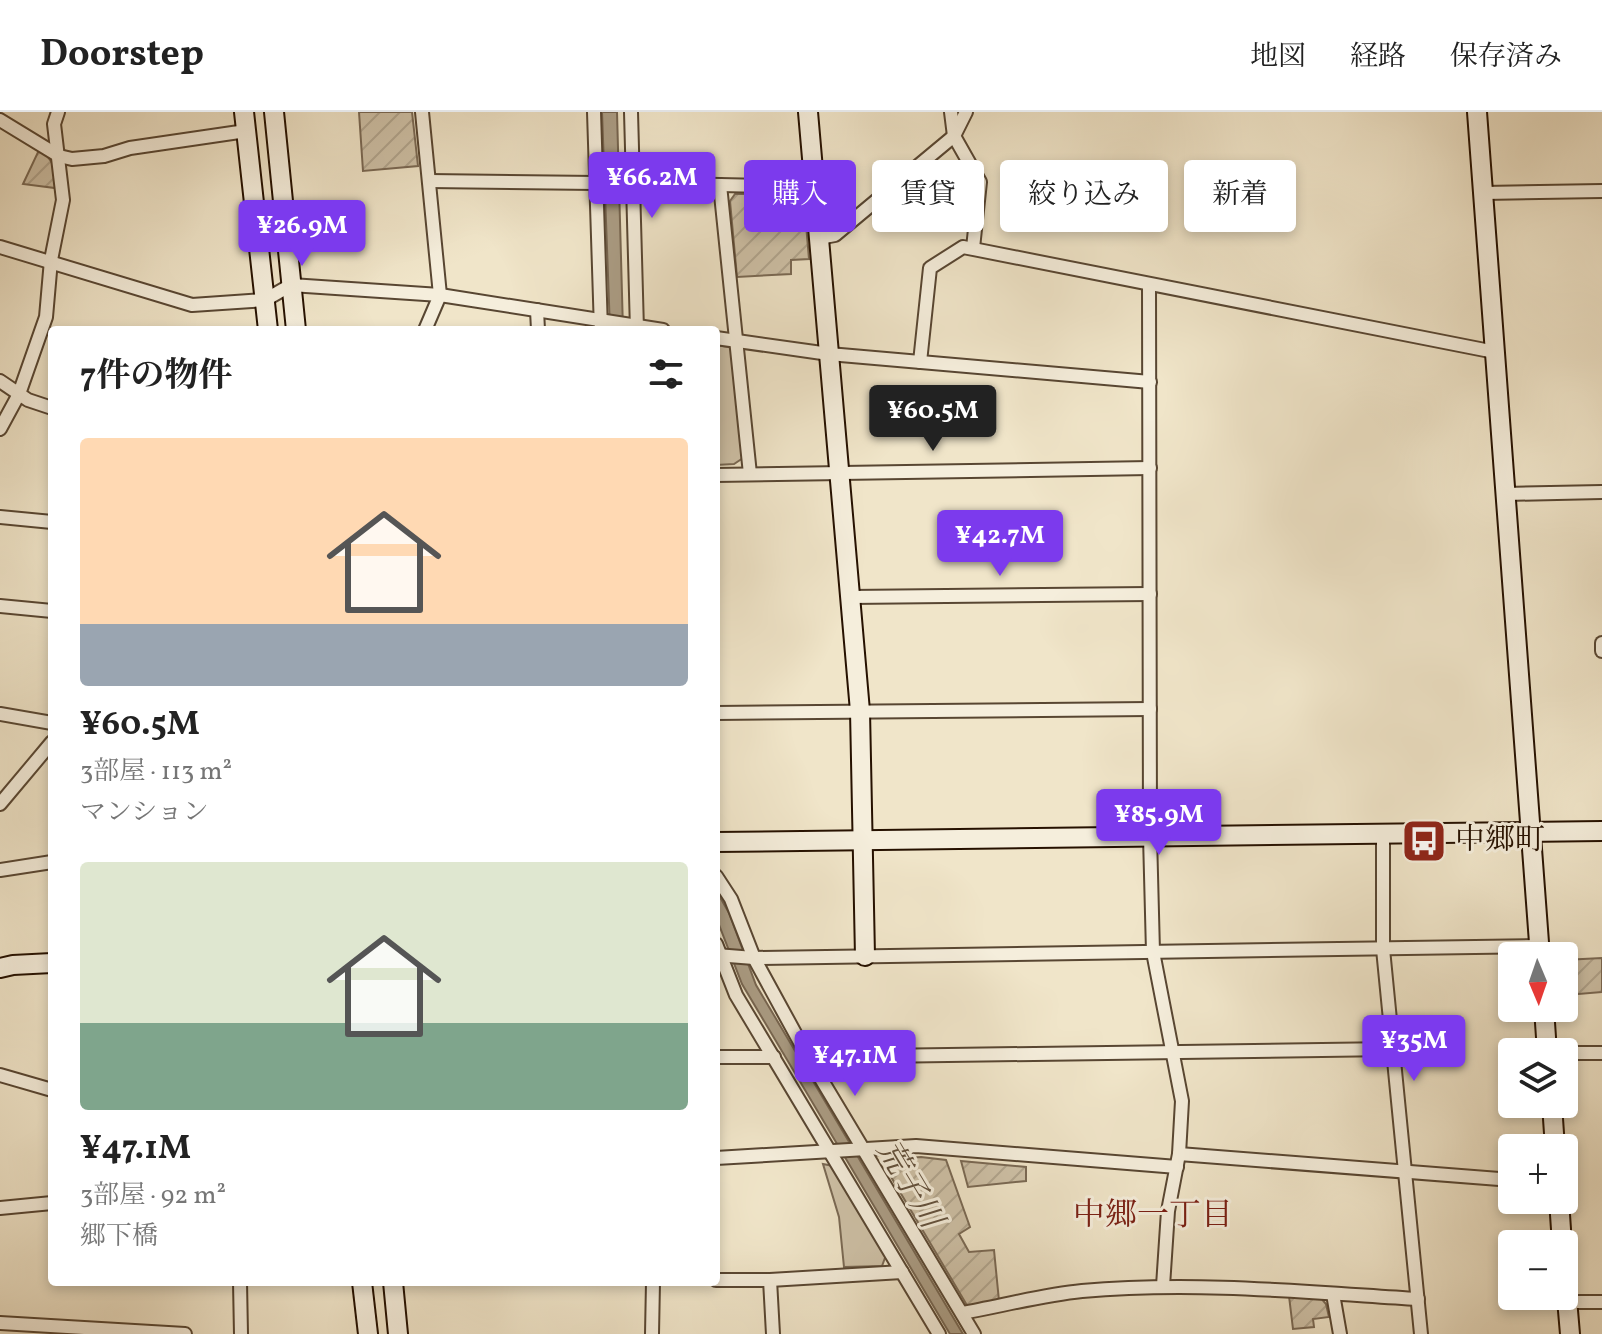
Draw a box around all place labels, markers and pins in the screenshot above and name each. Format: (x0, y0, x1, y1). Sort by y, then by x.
pin: ¥66.2M (587, 152, 717, 220)
pin: ¥26.9M (237, 200, 367, 268)
pin: ¥60.5M (868, 385, 998, 453)
pin: ¥42.7M (935, 510, 1065, 578)
pin: ¥85.9M (1094, 789, 1224, 857)
bus stop icon: 中郷町 (1400, 817, 1448, 865)
place label: 中郷町 (1455, 820, 1545, 862)
pin: ¥35M (1367, 1015, 1461, 1083)
pin: ¥47.1M (790, 1030, 920, 1098)

